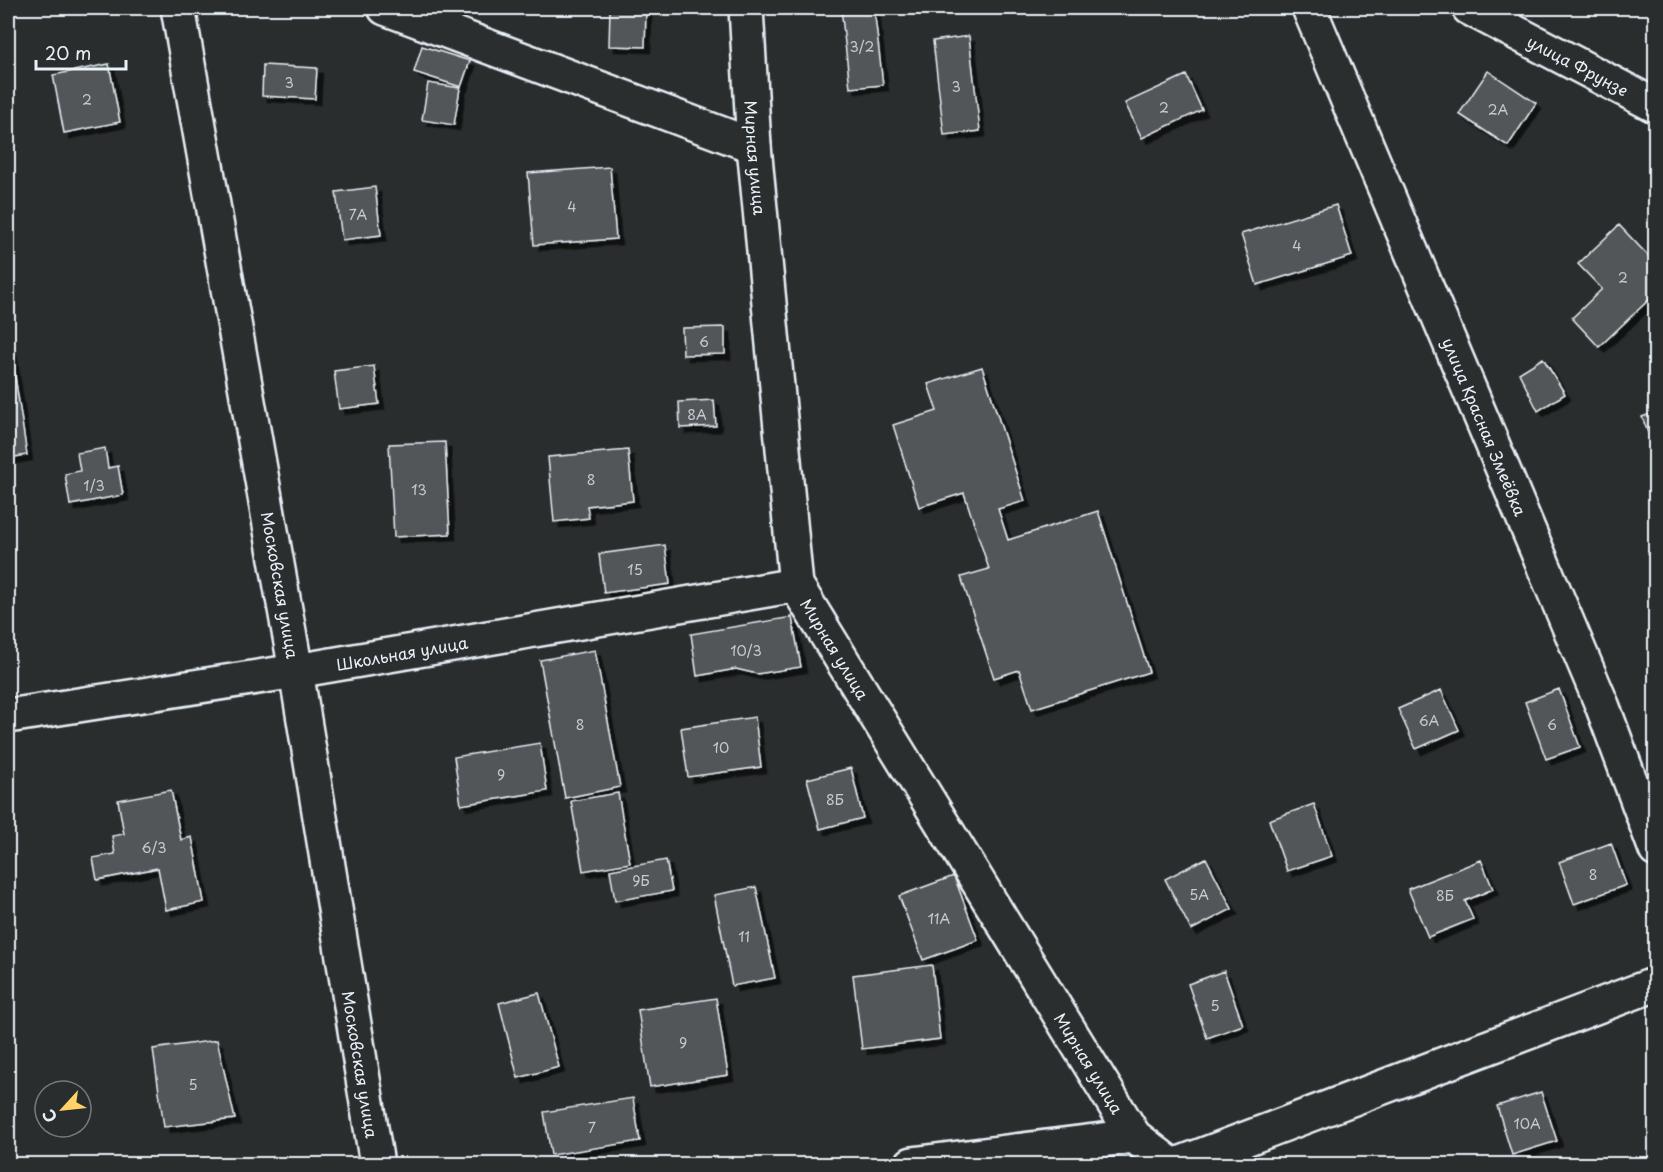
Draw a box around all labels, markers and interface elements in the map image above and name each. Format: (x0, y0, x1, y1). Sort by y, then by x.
street label: улица Фрунзе (1523, 29, 1633, 102)
scale bar (36, 33, 126, 71)
house number: 3/2 (850, 36, 874, 57)
text: 20 m (45, 39, 91, 66)
house number: 3 (284, 72, 294, 93)
house number: 3 (951, 76, 961, 97)
house number: 2 (82, 89, 92, 110)
house number: 2 (1159, 97, 1169, 118)
house number: 2А (1488, 99, 1509, 120)
street label: Мирная улица (739, 100, 773, 216)
house number: 4 (567, 196, 577, 217)
house number: 7А (349, 204, 368, 225)
house number: 4 (1292, 235, 1302, 256)
house number: 2 (1618, 267, 1628, 288)
house number: 6 (699, 331, 709, 352)
street label: улица Красная Змеёвка (1437, 334, 1533, 519)
house number: 8А (687, 404, 707, 425)
house number: 8 (587, 469, 595, 490)
house number: 1/3 (83, 475, 105, 496)
house number: 13 (411, 479, 427, 500)
street label: Московская улица (256, 510, 306, 660)
house number: 15 (627, 559, 643, 580)
street label: Мирная улица (795, 594, 875, 704)
street label: Школьная улица (334, 630, 469, 676)
house number: 10/3 (730, 640, 762, 661)
house number: 6А (1419, 710, 1440, 731)
house number: 8 (576, 714, 584, 735)
house number: 6 (1547, 714, 1557, 735)
house number: 10 (713, 737, 729, 758)
house number: 9 (497, 764, 505, 785)
house number: 8Б (826, 789, 844, 810)
house number: 6/3 (142, 837, 166, 858)
house number: 8 (1589, 864, 1597, 885)
house number: 9Б (632, 870, 650, 891)
house number: 5А (1189, 884, 1209, 905)
house number: 8Б (1436, 885, 1454, 906)
house number: 11А (928, 908, 950, 929)
house number: 11 (738, 926, 750, 947)
street label: Московская улица (337, 989, 385, 1140)
house number: 5 (1210, 995, 1220, 1016)
street label: Мирная улица (1049, 1008, 1129, 1118)
house number: 9 (679, 1032, 687, 1053)
house number: 5 (188, 1074, 198, 1095)
north arrow (33, 1079, 93, 1139)
text: С (35, 1105, 62, 1127)
house number: 10А (1513, 1113, 1541, 1134)
house number: 7 (588, 1117, 596, 1138)

